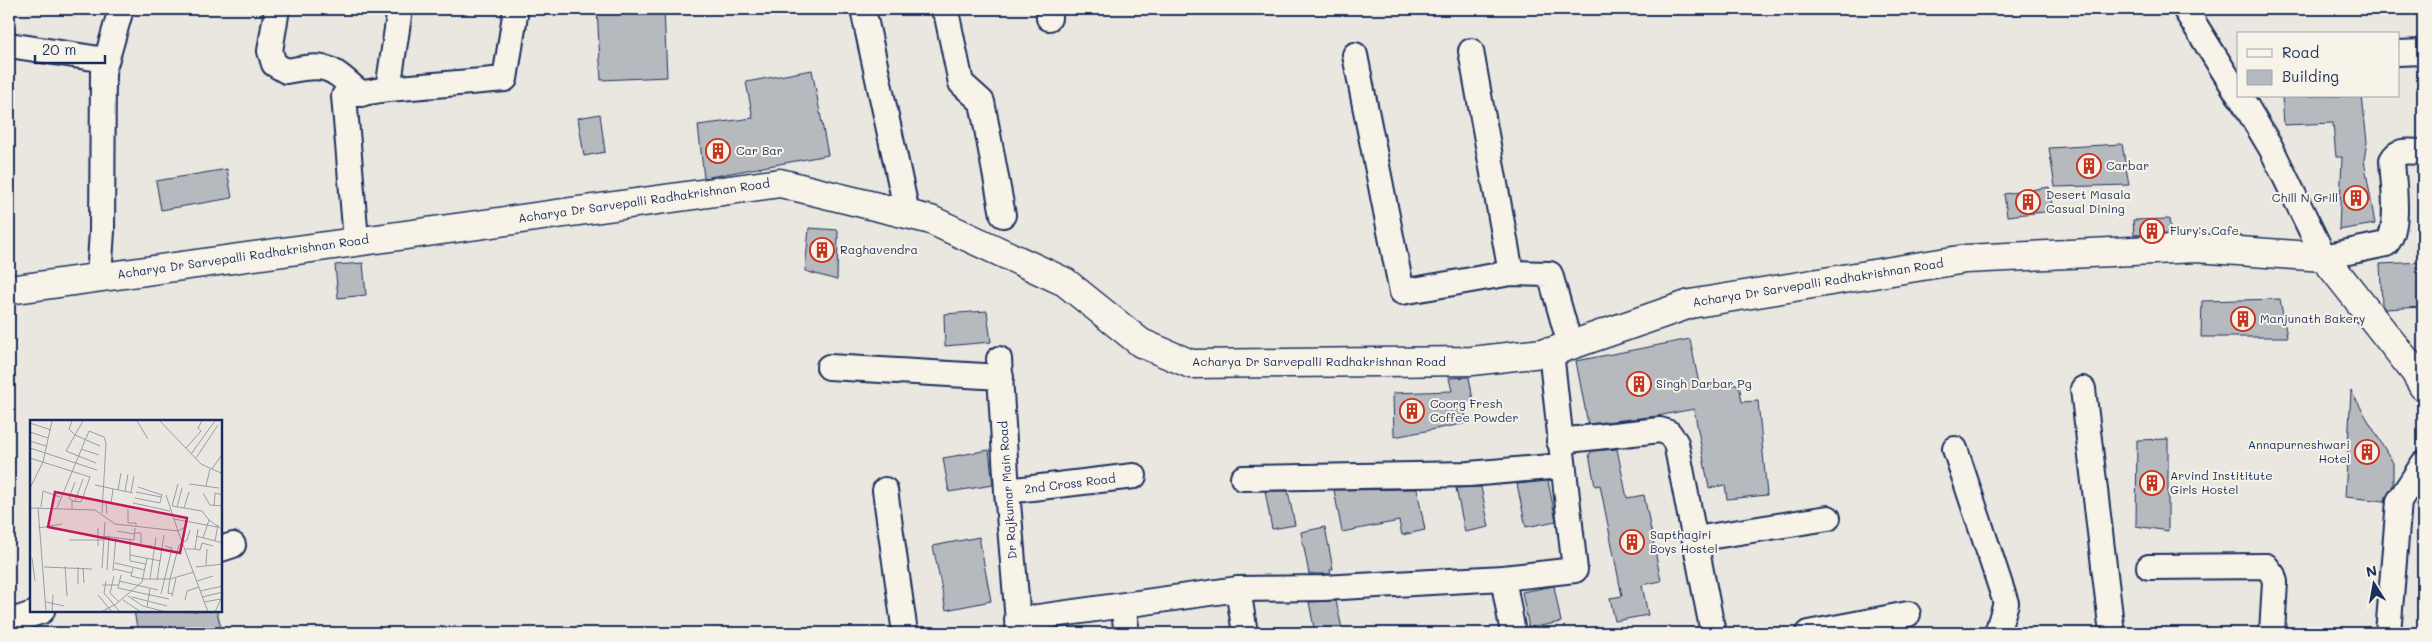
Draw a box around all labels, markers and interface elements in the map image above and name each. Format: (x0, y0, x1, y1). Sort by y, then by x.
scale bar (35, 32, 105, 64)
legend (2237, 32, 2400, 98)
text: 20 m (42, 39, 76, 59)
text: Road (2282, 42, 2319, 62)
text: Building (2282, 66, 2339, 86)
building icon: Car Bar (705, 138, 731, 164)
place label: Car Bar (736, 142, 783, 158)
building icon: Carbar (2076, 153, 2102, 179)
place label: Carbar (2106, 157, 2149, 173)
street label: Acharya Dr Sarvepalli Radhakrishnan Road (517, 174, 771, 226)
building icon: Chill N Grill (2343, 185, 2369, 211)
place label: Desert Masala Casual Dining (2046, 186, 2131, 216)
building icon: Desert Masala Casual Dining (2015, 189, 2041, 215)
place label: Chill N Grill (2272, 189, 2338, 205)
building icon: Flury's Cafe (2139, 218, 2165, 244)
place label: Flury's Cafe (2170, 222, 2239, 238)
street label: Acharya Dr Sarvepalli Radhakrishnan Road (116, 230, 370, 282)
building icon: Raghavendra (809, 237, 835, 263)
place label: Raghavendra (840, 241, 918, 257)
street label: Acharya Dr Sarvepalli Radhakrishnan Road (1691, 254, 1945, 310)
building icon: Manjunath Bakery (2230, 306, 2256, 332)
place label: Manjunath Bakery (2260, 310, 2365, 326)
street label: Acharya Dr Sarvepalli Radhakrishnan Road (1192, 353, 1446, 369)
building icon: Singh Darbar Pg (1626, 371, 1652, 397)
place label: Singh Darbar Pg (1656, 375, 1752, 391)
place label: Coorg Fresh Coffee Powder (1430, 395, 1519, 425)
building icon: Coorg Fresh Coffee Powder (1399, 398, 1425, 424)
inset map (30, 420, 222, 612)
street label: Dr Rajkumar Main Road (994, 420, 1020, 560)
place label: Annapurneshwari Hotel (2248, 436, 2350, 466)
building icon: Annapurneshwari Hotel (2354, 439, 2380, 465)
place label: Arvind Instititute Girls Hostel (2170, 467, 2273, 497)
street label: 2nd Cross Road (1023, 469, 1117, 497)
building icon: Arvind Instititute Girls Hostel (2139, 470, 2165, 496)
place label: Sapthagiri Boys Hostel (1650, 526, 1718, 556)
building icon: Sapthagiri Boys Hostel (1619, 529, 1645, 555)
north arrow (2350, 560, 2400, 610)
text: N (2364, 560, 2378, 581)

